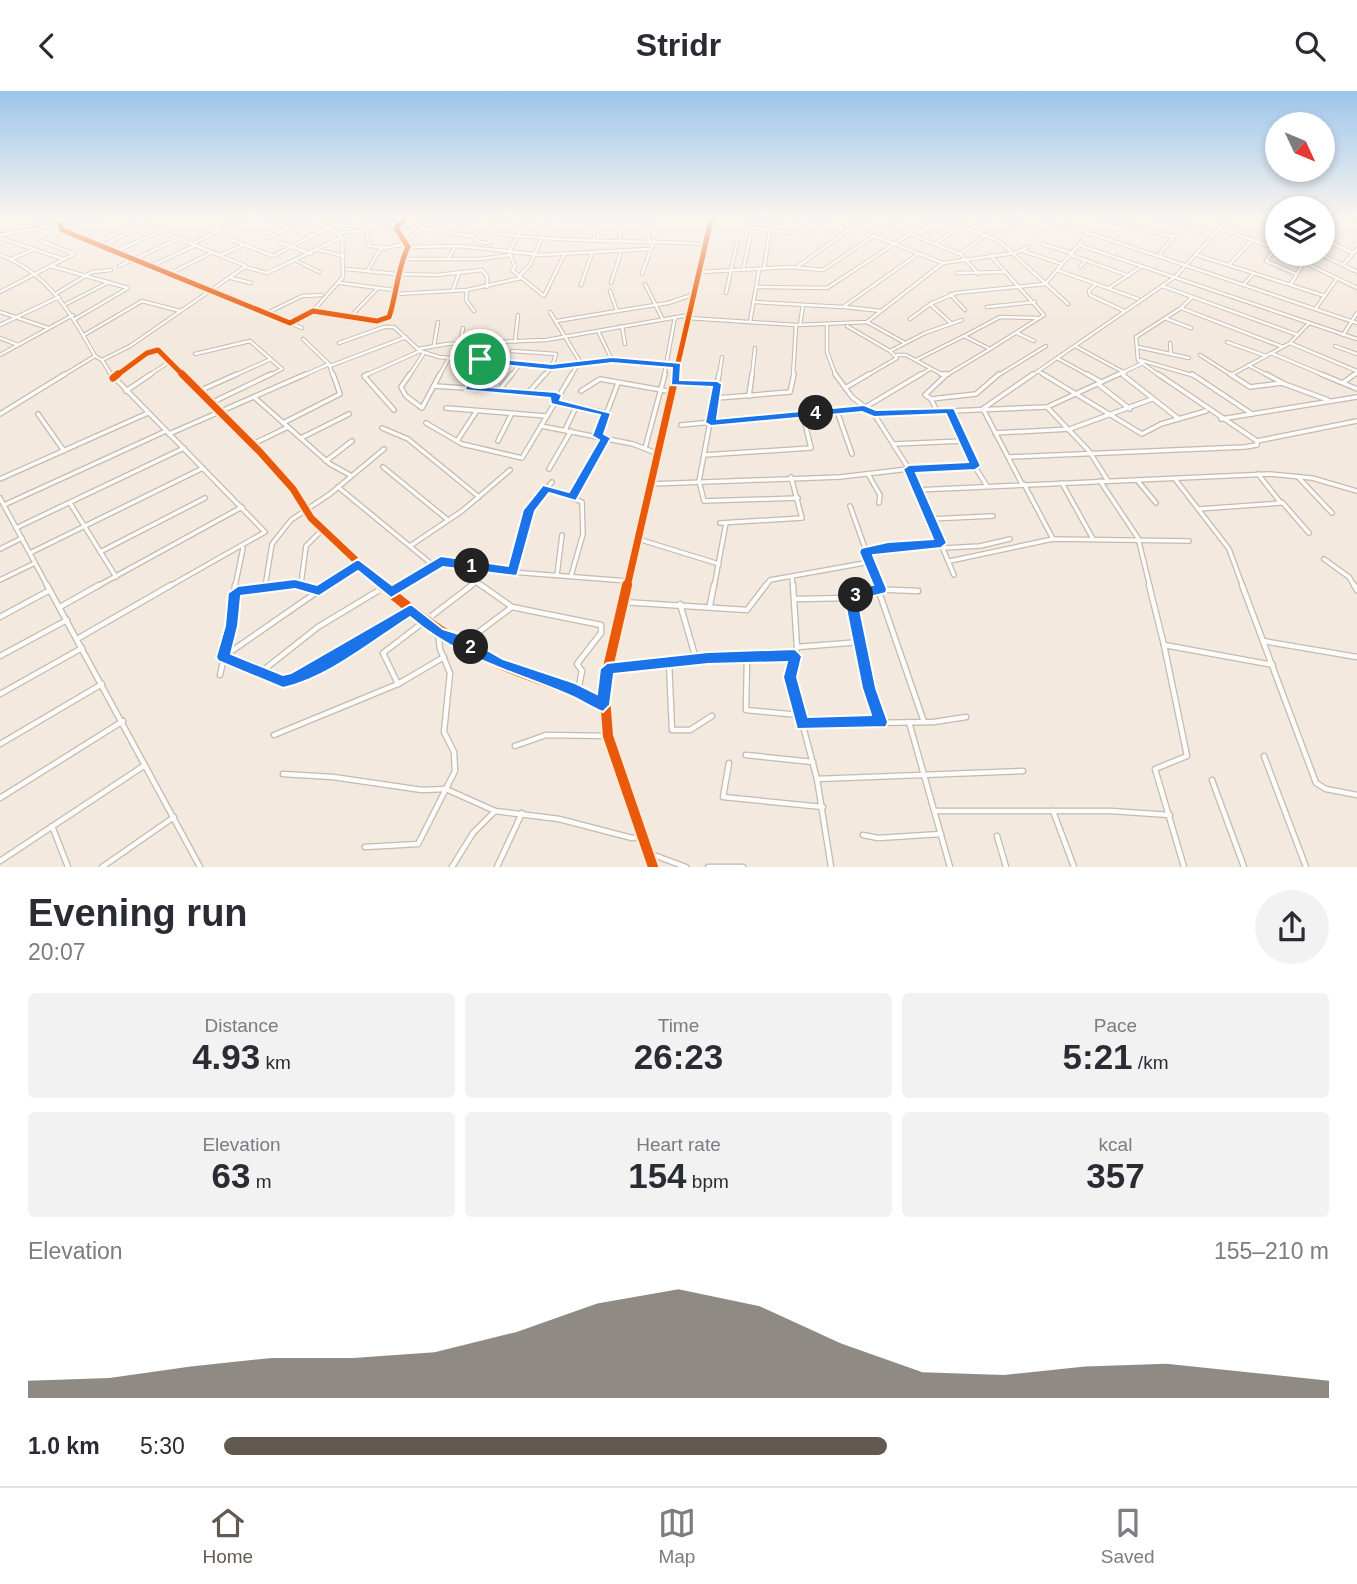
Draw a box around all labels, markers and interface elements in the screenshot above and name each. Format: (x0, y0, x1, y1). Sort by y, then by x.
icon: back (28, 27, 66, 65)
text: Stridr (636, 27, 721, 63)
icon: search (1291, 27, 1329, 65)
north arrow (1265, 112, 1335, 182)
map controls (1265, 112, 1335, 266)
button: layers (1265, 196, 1335, 266)
pin (450, 329, 510, 389)
icon: arrive (461, 340, 499, 378)
pin: 4 (798, 395, 834, 431)
text: 4 (810, 402, 821, 423)
pin: 1 (454, 549, 490, 583)
text: 1 (466, 555, 477, 576)
pin: 3 (838, 577, 874, 613)
text: 3 (850, 584, 861, 605)
pin: 2 (454, 629, 489, 665)
text: 2 (465, 636, 476, 657)
button: share (1255, 890, 1329, 964)
text: Evening run (28, 892, 248, 934)
text: 20:07 (28, 939, 86, 965)
text: Distance (205, 1015, 278, 1036)
text: Time (658, 1015, 699, 1036)
text: Pace (1094, 1015, 1137, 1036)
text: 4.93 (192, 1037, 260, 1076)
text: 26:23 (634, 1037, 723, 1076)
text: 5:21 (1063, 1037, 1133, 1076)
text: km (260, 1052, 291, 1073)
text: /km (1133, 1052, 1168, 1073)
text: Elevation (202, 1134, 281, 1155)
text: Heart rate (636, 1134, 721, 1155)
text: kcal (1099, 1134, 1132, 1155)
text: 63 (211, 1156, 250, 1195)
text: 154 (628, 1156, 687, 1195)
text: 357 (1086, 1156, 1145, 1195)
text: m (250, 1171, 272, 1192)
text: bpm (687, 1171, 729, 1192)
text: Elevation (28, 1238, 123, 1264)
text: 155–210 m (1214, 1238, 1329, 1264)
text: 1.0 km (28, 1433, 100, 1459)
text: 5:30 (140, 1433, 185, 1459)
tab: Home (202, 1504, 253, 1568)
tab: Map (658, 1504, 696, 1568)
tab: Saved (1101, 1504, 1155, 1568)

